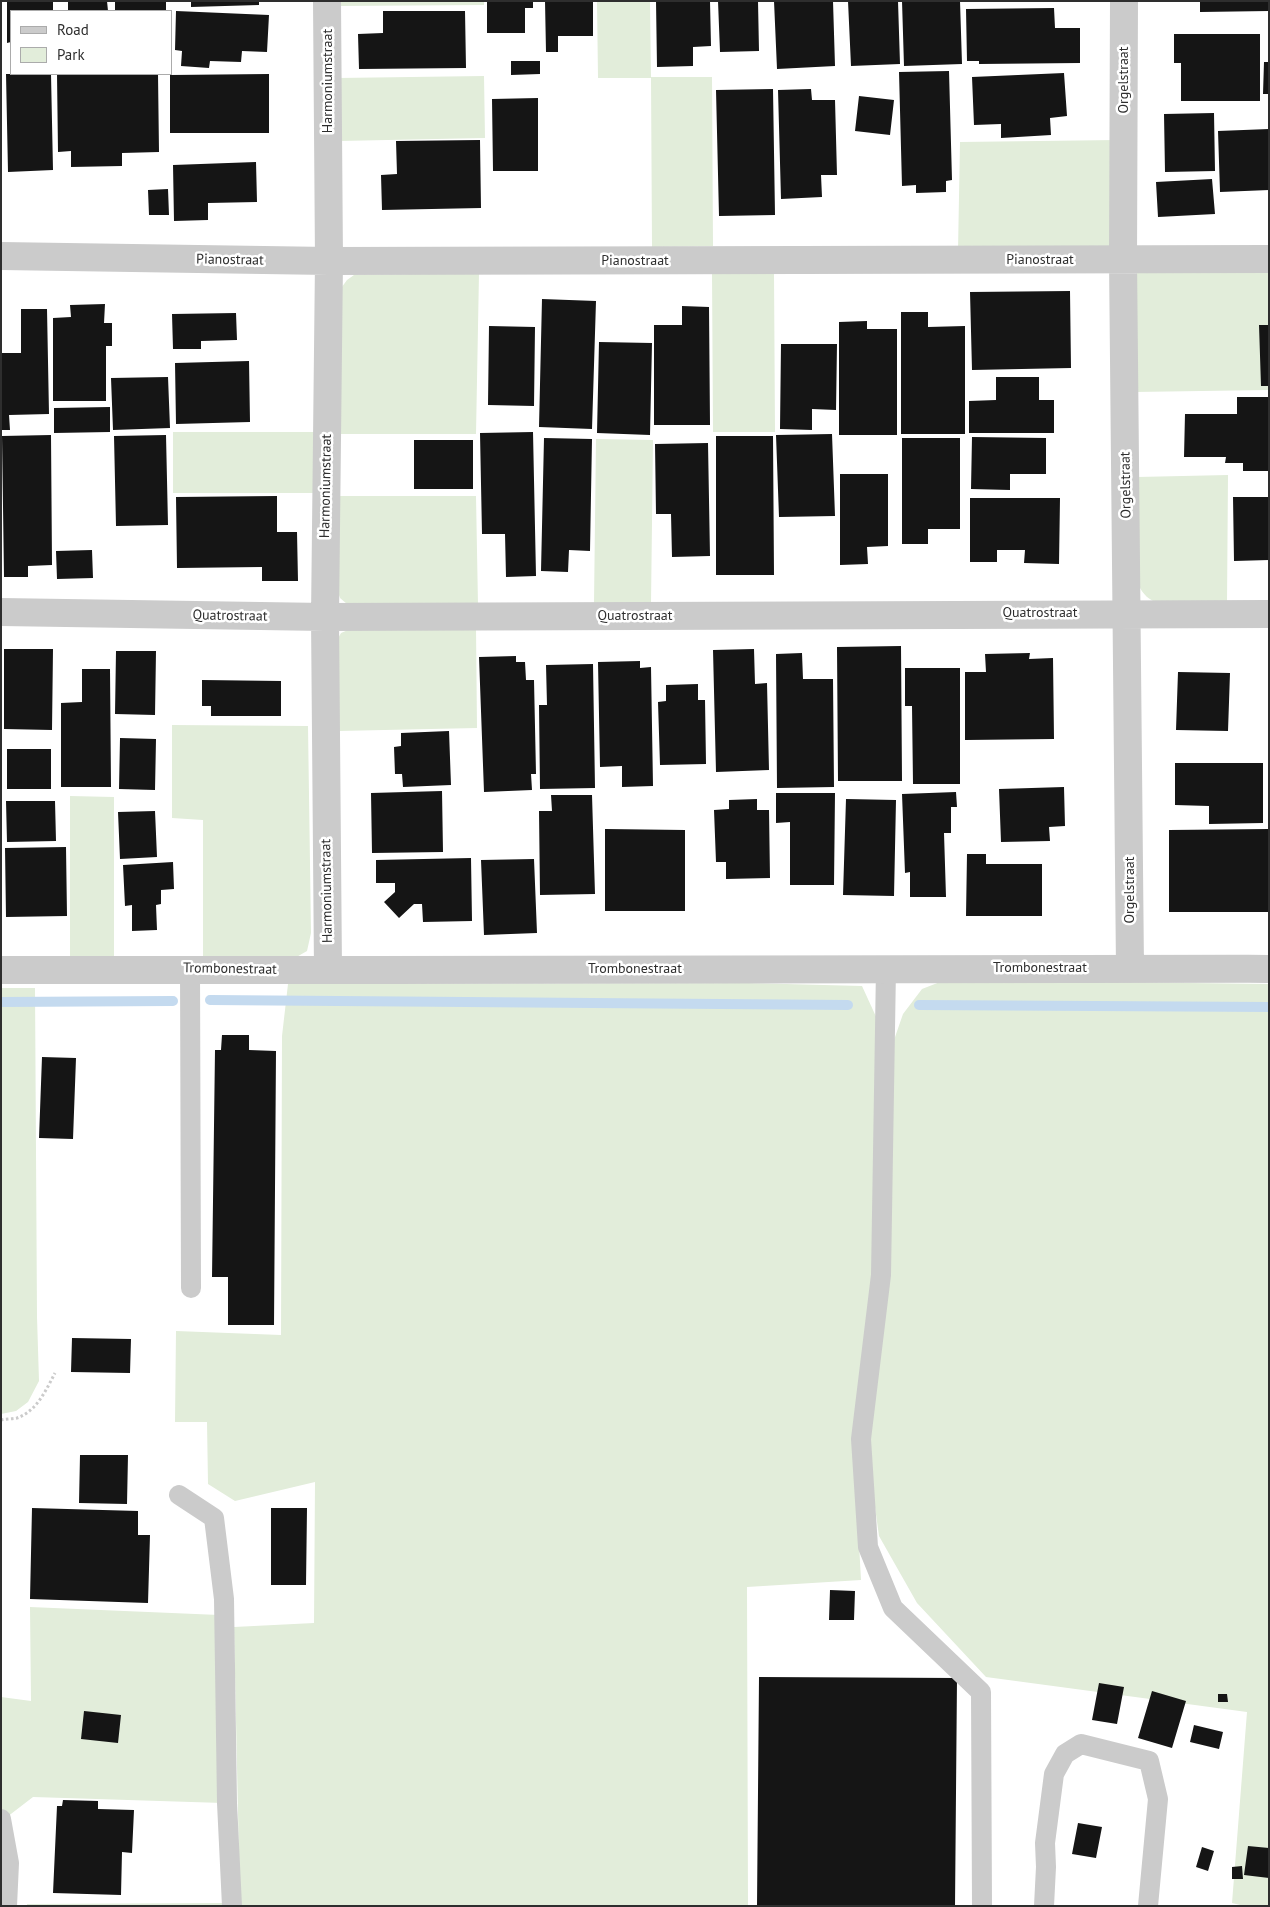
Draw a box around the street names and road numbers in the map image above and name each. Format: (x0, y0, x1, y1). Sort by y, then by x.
street label: Harmoniumstraat (320, 29, 336, 133)
street label: Orgelstraat (1116, 46, 1132, 114)
street label: Pianostraat (196, 251, 264, 269)
street label: Pianostraat (1006, 252, 1074, 268)
street label: Pianostraat (601, 253, 669, 269)
street label: Harmoniumstraat (317, 434, 335, 538)
street label: Orgelstraat (1117, 451, 1135, 519)
street label: Quatrostraat (1002, 605, 1078, 621)
street label: Quatrostraat (192, 607, 268, 625)
street label: Quatrostraat (597, 608, 673, 624)
street label: Harmoniumstraat (318, 839, 336, 943)
street label: Orgelstraat (1122, 856, 1138, 924)
street label: Trombonestraat (183, 960, 277, 978)
street label: Trombonestraat (993, 960, 1087, 976)
street label: Trombonestraat (588, 961, 682, 977)

